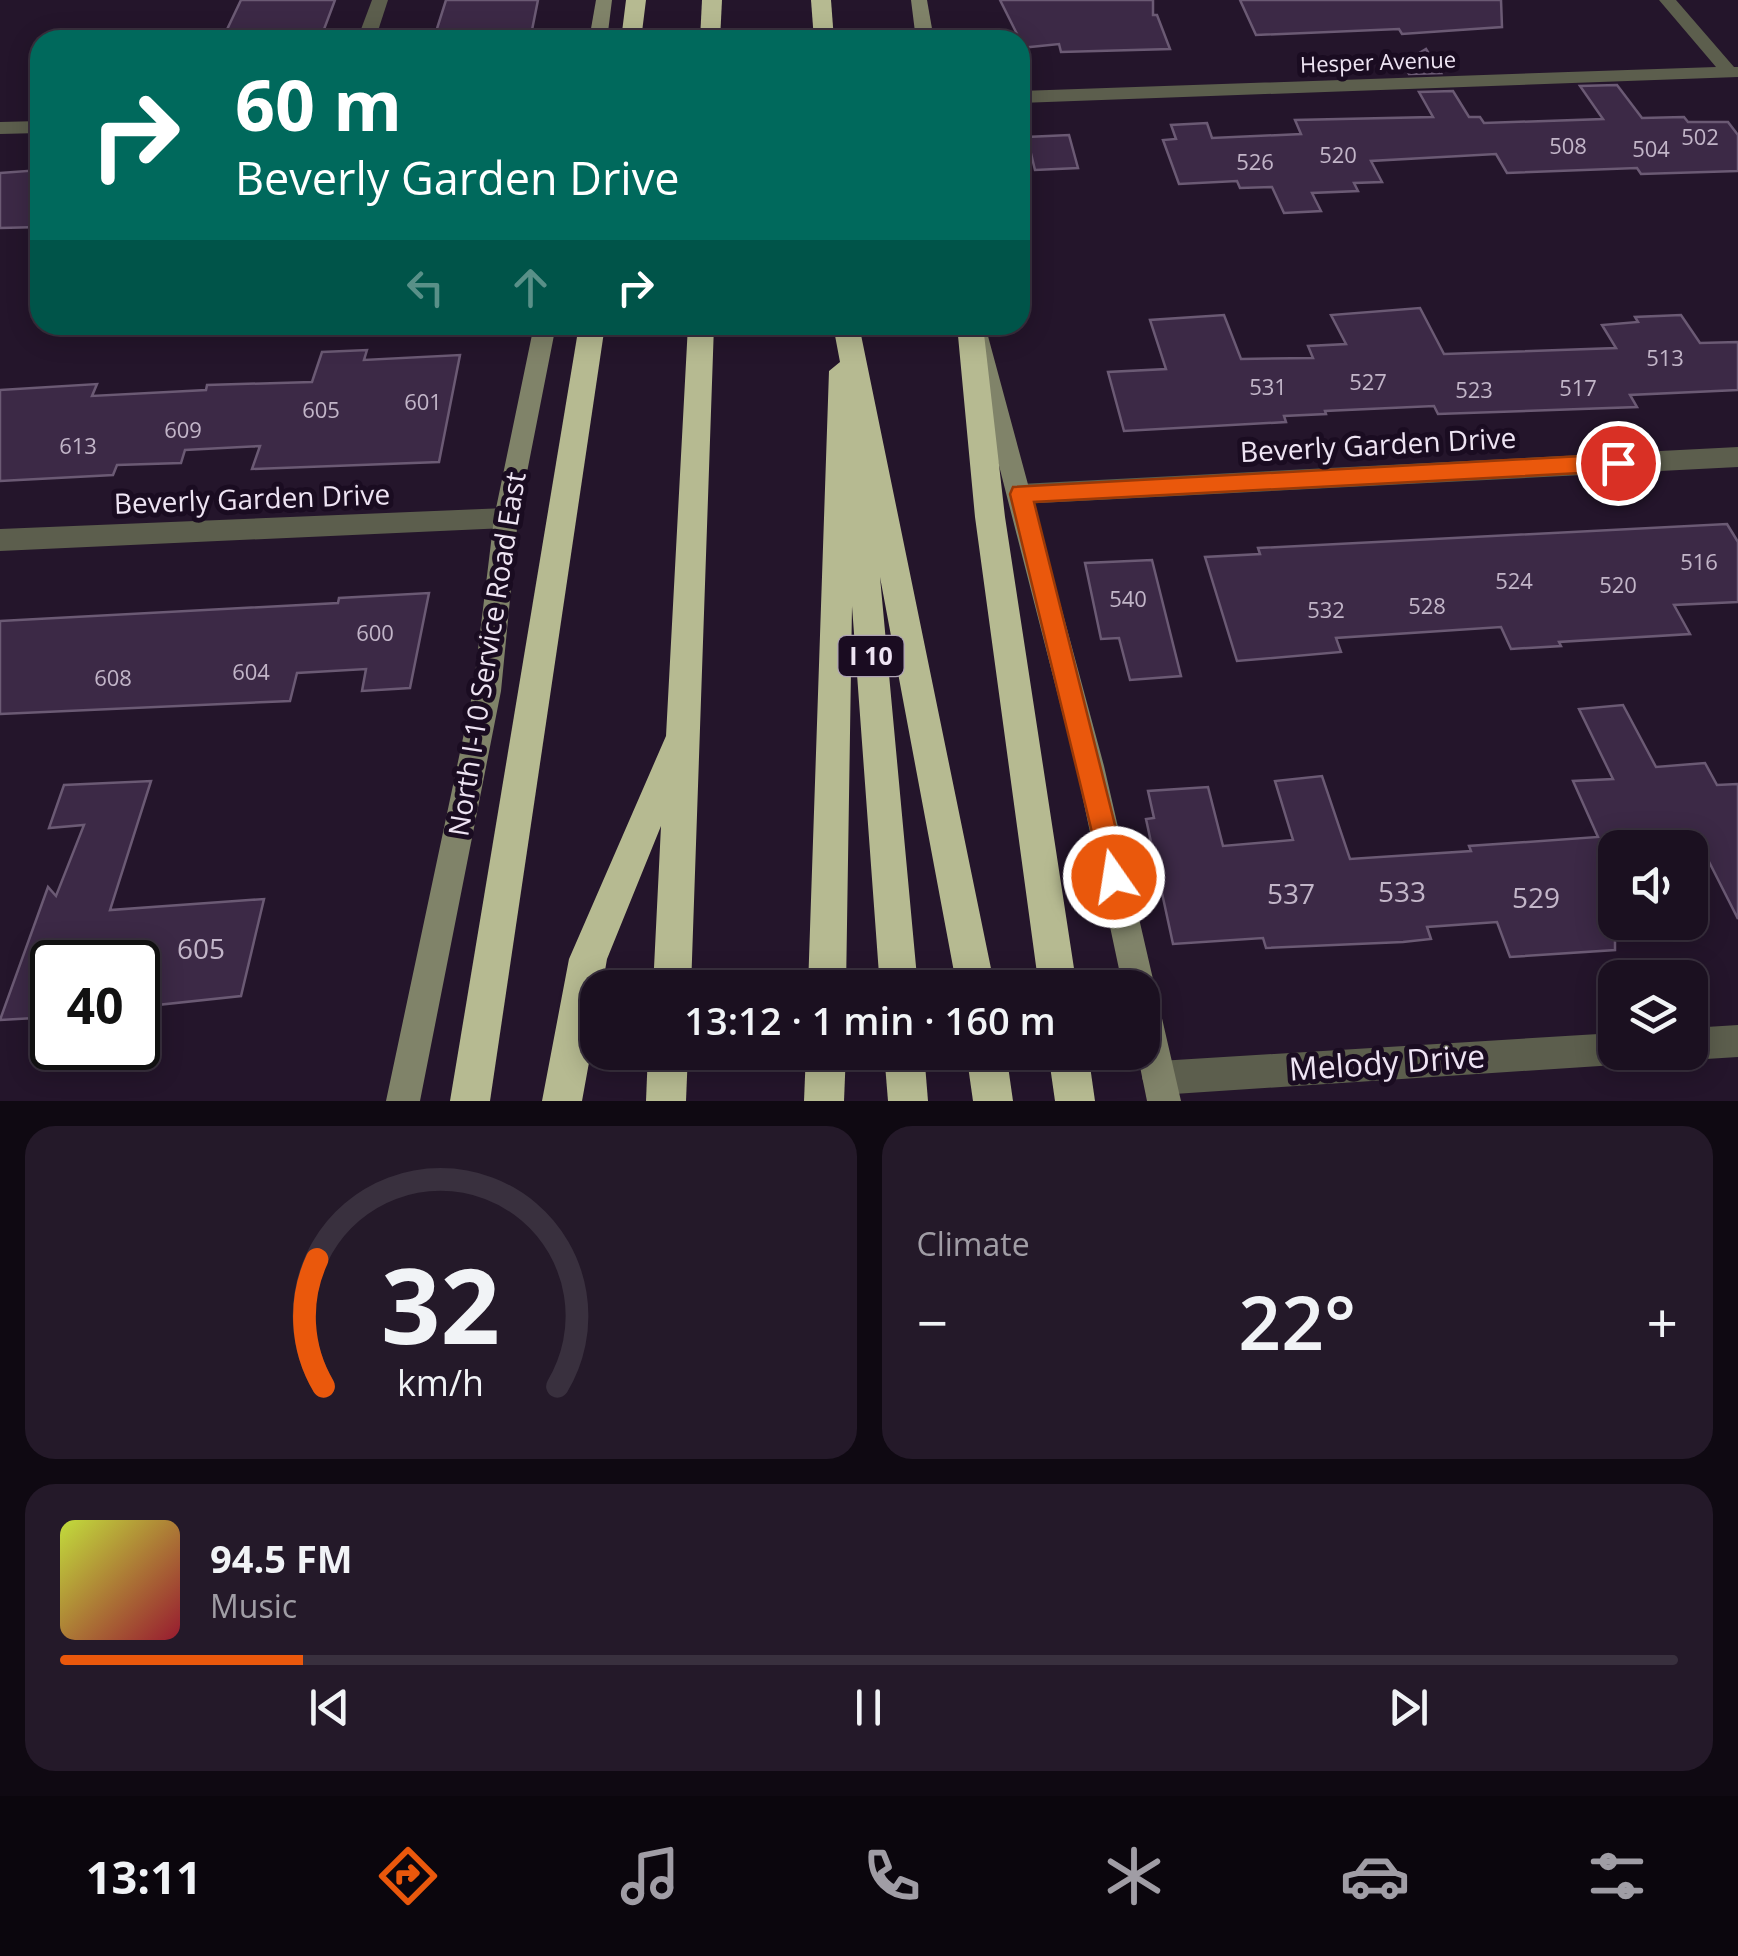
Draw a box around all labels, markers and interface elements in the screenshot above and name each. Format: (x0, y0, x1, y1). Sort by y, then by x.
street label: Hesper Avenue (1299, 43, 1457, 79)
text: 60 m (235, 56, 402, 152)
icon: right (70, 70, 200, 200)
house number: 502 (1681, 121, 1719, 151)
house number: 508 (1549, 130, 1587, 160)
house number: 504 (1632, 133, 1670, 163)
house number: 520 (1319, 139, 1357, 169)
house number: 526 (1236, 146, 1274, 176)
text: Beverly Garden Drive (235, 147, 679, 208)
icon: left (398, 260, 453, 315)
icon: ahead (503, 260, 558, 315)
icon: right (608, 260, 663, 315)
house number: 513 (1646, 342, 1684, 372)
house number: 527 (1349, 366, 1387, 396)
house number: 531 (1249, 371, 1287, 401)
house number: 517 (1559, 372, 1597, 402)
house number: 523 (1455, 374, 1493, 404)
house number: 601 (404, 386, 442, 416)
house number: 605 (302, 394, 340, 424)
house number: 609 (164, 414, 202, 444)
street label: Beverly Garden Drive (1239, 418, 1517, 470)
pin (1576, 421, 1661, 506)
house number: 613 (59, 430, 97, 460)
icon: arrive (1591, 436, 1646, 491)
street label: North I-10 Service Road East (438, 469, 534, 839)
street label: Beverly Garden Drive (113, 474, 391, 522)
house number: 516 (1680, 546, 1718, 576)
house number: 524 (1495, 565, 1533, 595)
house number: 520 (1599, 569, 1637, 599)
house number: 540 (1109, 583, 1147, 613)
house number: 528 (1408, 590, 1446, 620)
house number: 532 (1307, 594, 1345, 624)
house number: 600 (356, 617, 394, 647)
road number: I 10 (838, 636, 904, 676)
house number: 604 (232, 656, 270, 686)
house number: 608 (94, 662, 132, 692)
position arrow (1062, 825, 1166, 929)
map controls (1598, 830, 1708, 1070)
button: sound (1598, 830, 1708, 940)
house number: 533 (1378, 872, 1426, 910)
house number: 537 (1267, 874, 1315, 912)
house number: 529 (1512, 878, 1560, 916)
house number: 605 (177, 929, 225, 967)
speed limit sign: 40 (30, 940, 160, 1070)
button: layers (1598, 960, 1708, 1070)
text: 13:12 · 1 min · 160 m (684, 994, 1056, 1046)
street label: Melody Drive (1287, 1033, 1486, 1090)
text: Climate (917, 1222, 1030, 1265)
text: 32 (381, 1233, 500, 1374)
text: 22° (1238, 1270, 1356, 1372)
text: − (917, 1284, 948, 1359)
text: + (1647, 1284, 1678, 1359)
text: km/h (397, 1358, 484, 1406)
text: 94.5 FM (210, 1532, 353, 1584)
text: Music (210, 1584, 297, 1627)
icon: previous (302, 1680, 357, 1735)
icon: pause (841, 1680, 896, 1735)
icon: next (1381, 1680, 1436, 1735)
icon: directions (373, 1841, 443, 1911)
icon: music (615, 1841, 685, 1911)
icon: phone (857, 1841, 927, 1911)
icon: climate (1099, 1841, 1169, 1911)
icon: car (1340, 1841, 1410, 1911)
icon: filters (1582, 1841, 1652, 1911)
text: 13:11 (86, 1846, 202, 1907)

